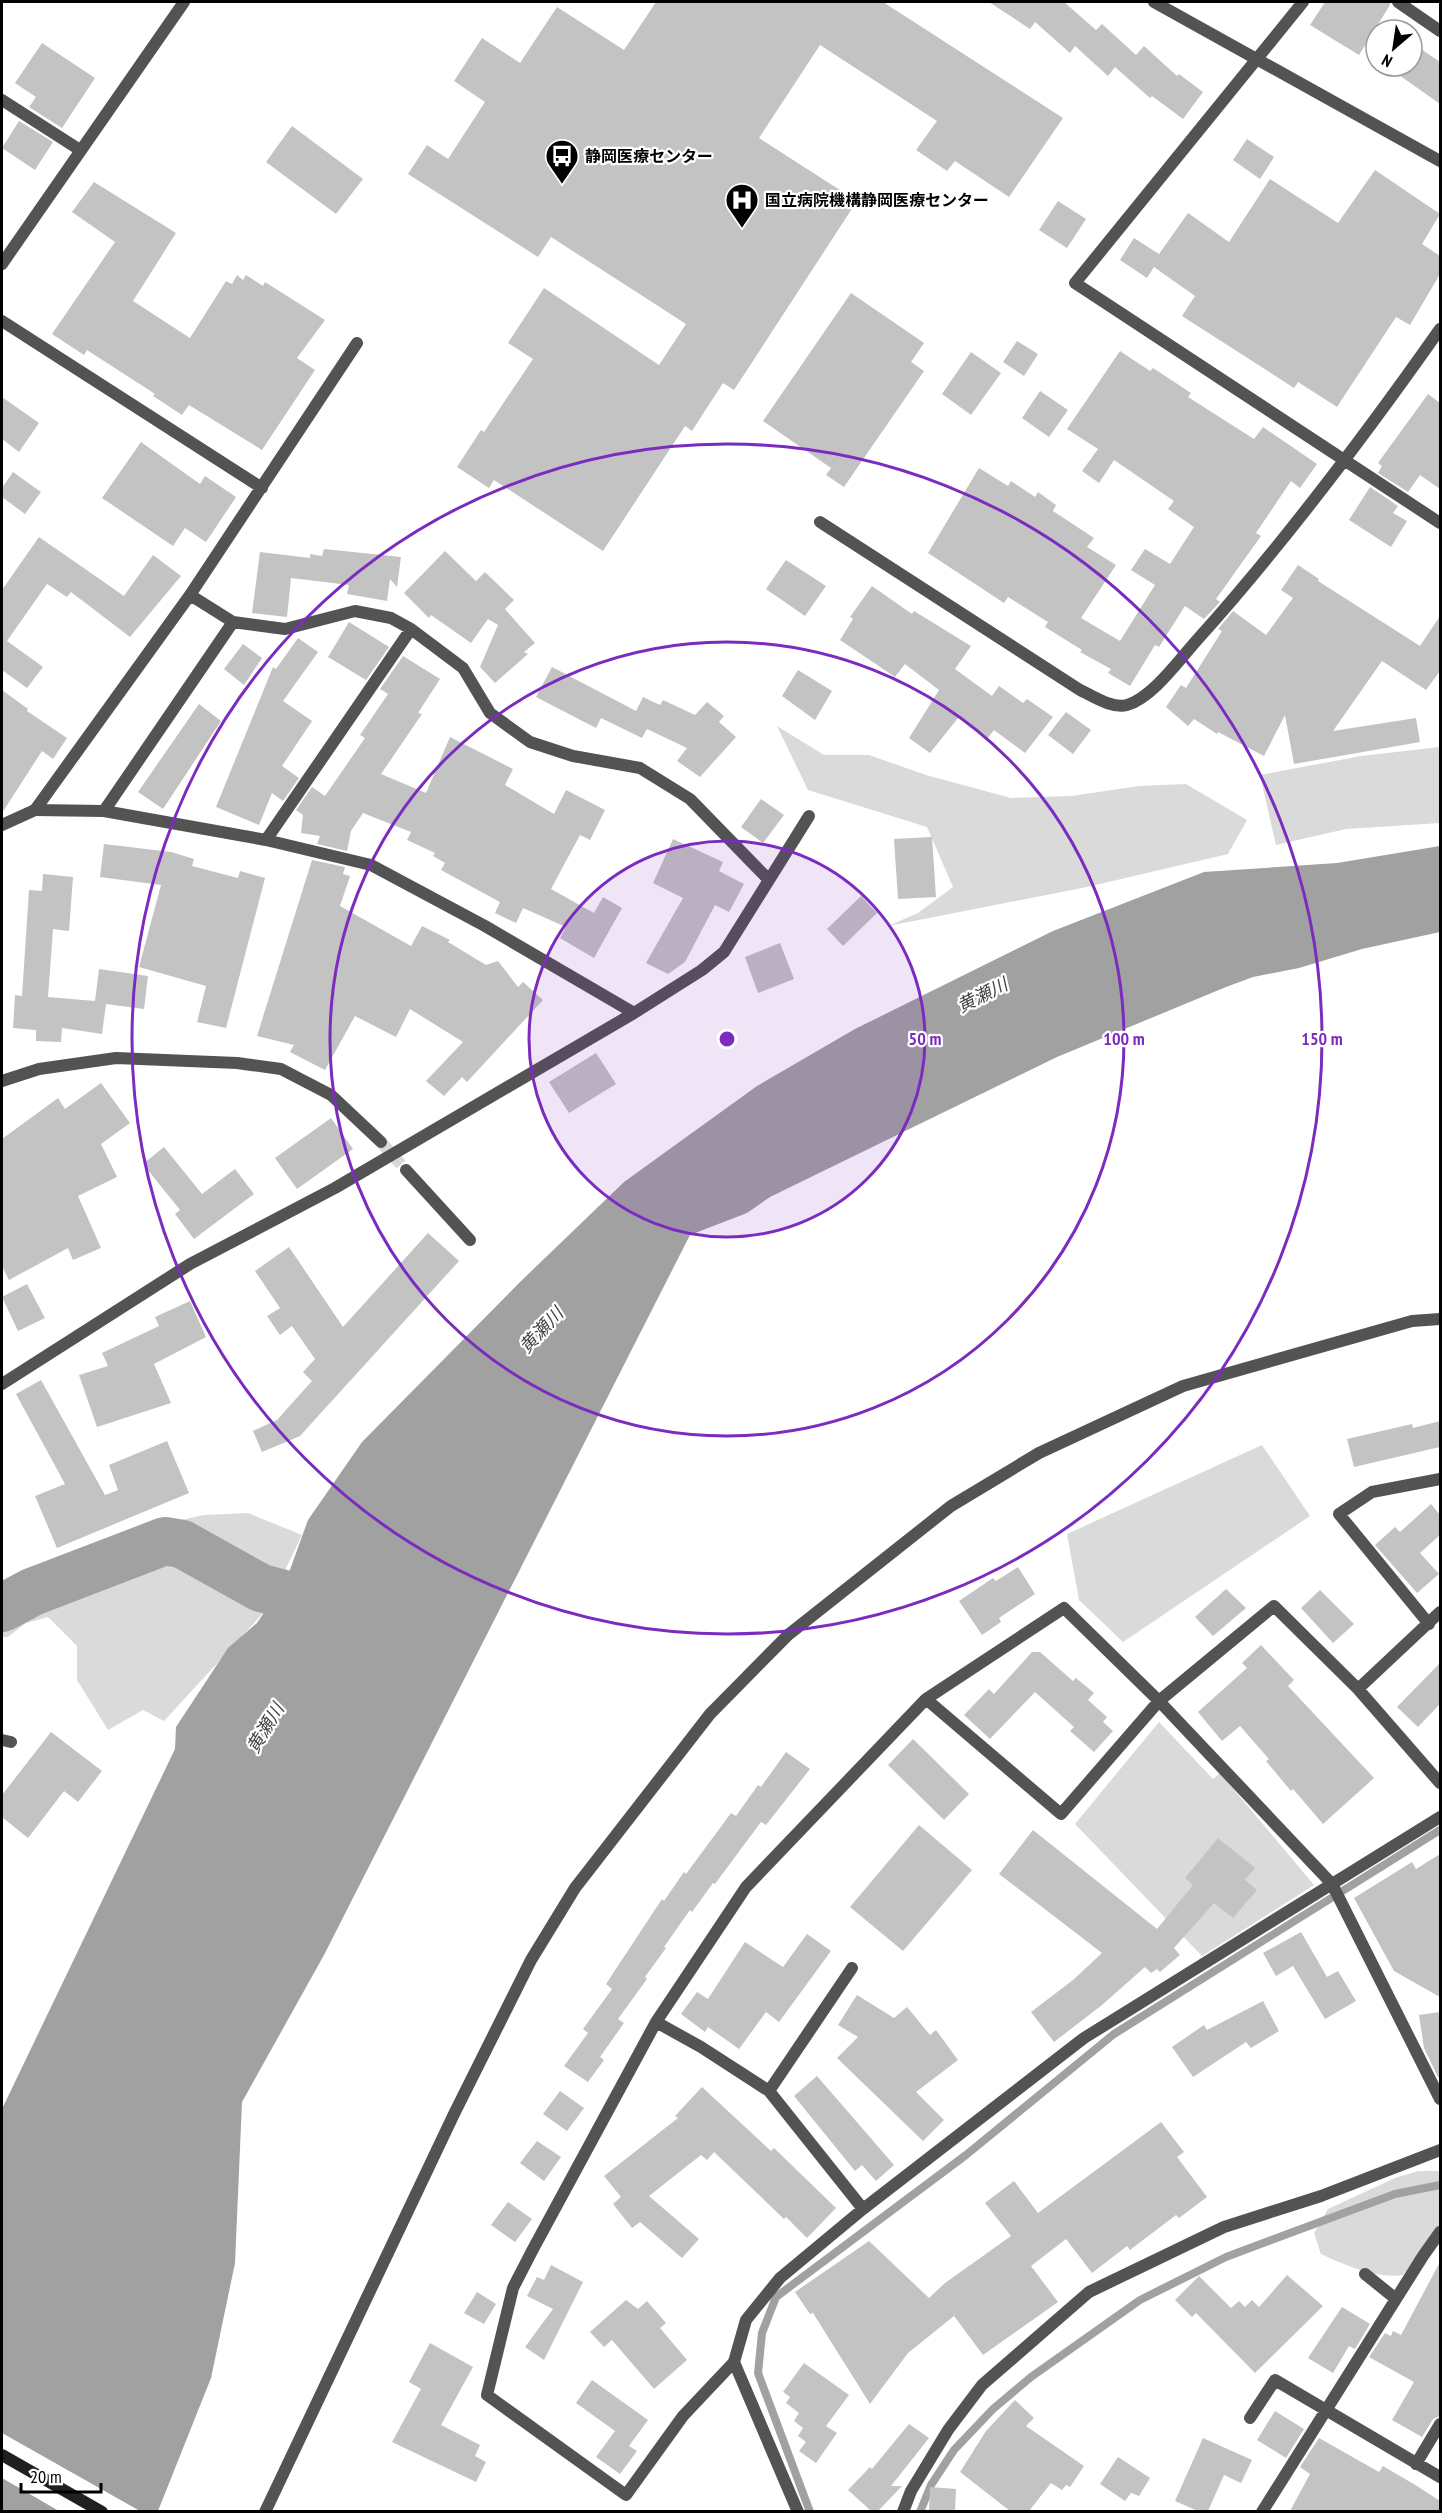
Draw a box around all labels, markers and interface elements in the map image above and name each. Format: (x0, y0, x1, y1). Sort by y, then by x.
north arrow (1364, 18, 1424, 78)
text: N (1378, 50, 1395, 72)
bus stop icon: 静岡医療センター (544, 138, 580, 185)
place label: 静岡医療センター (585, 146, 713, 166)
hospital icon: 国立病院機構静岡医療センター (724, 182, 760, 229)
place label: 国立病院機構静岡医療センター (765, 190, 989, 210)
water label: 黄瀬川 (953, 972, 1013, 1018)
text: 50 m (909, 1027, 941, 1050)
text: 100 m (1103, 1027, 1145, 1050)
text: 150 m (1301, 1027, 1343, 1050)
centre of rings (717, 1029, 737, 1049)
water label: 黄瀬川 (514, 1301, 569, 1358)
water label: 黄瀬川 (241, 1697, 290, 1757)
scale bar (21, 2456, 100, 2494)
text: 20 m (30, 2465, 62, 2488)

